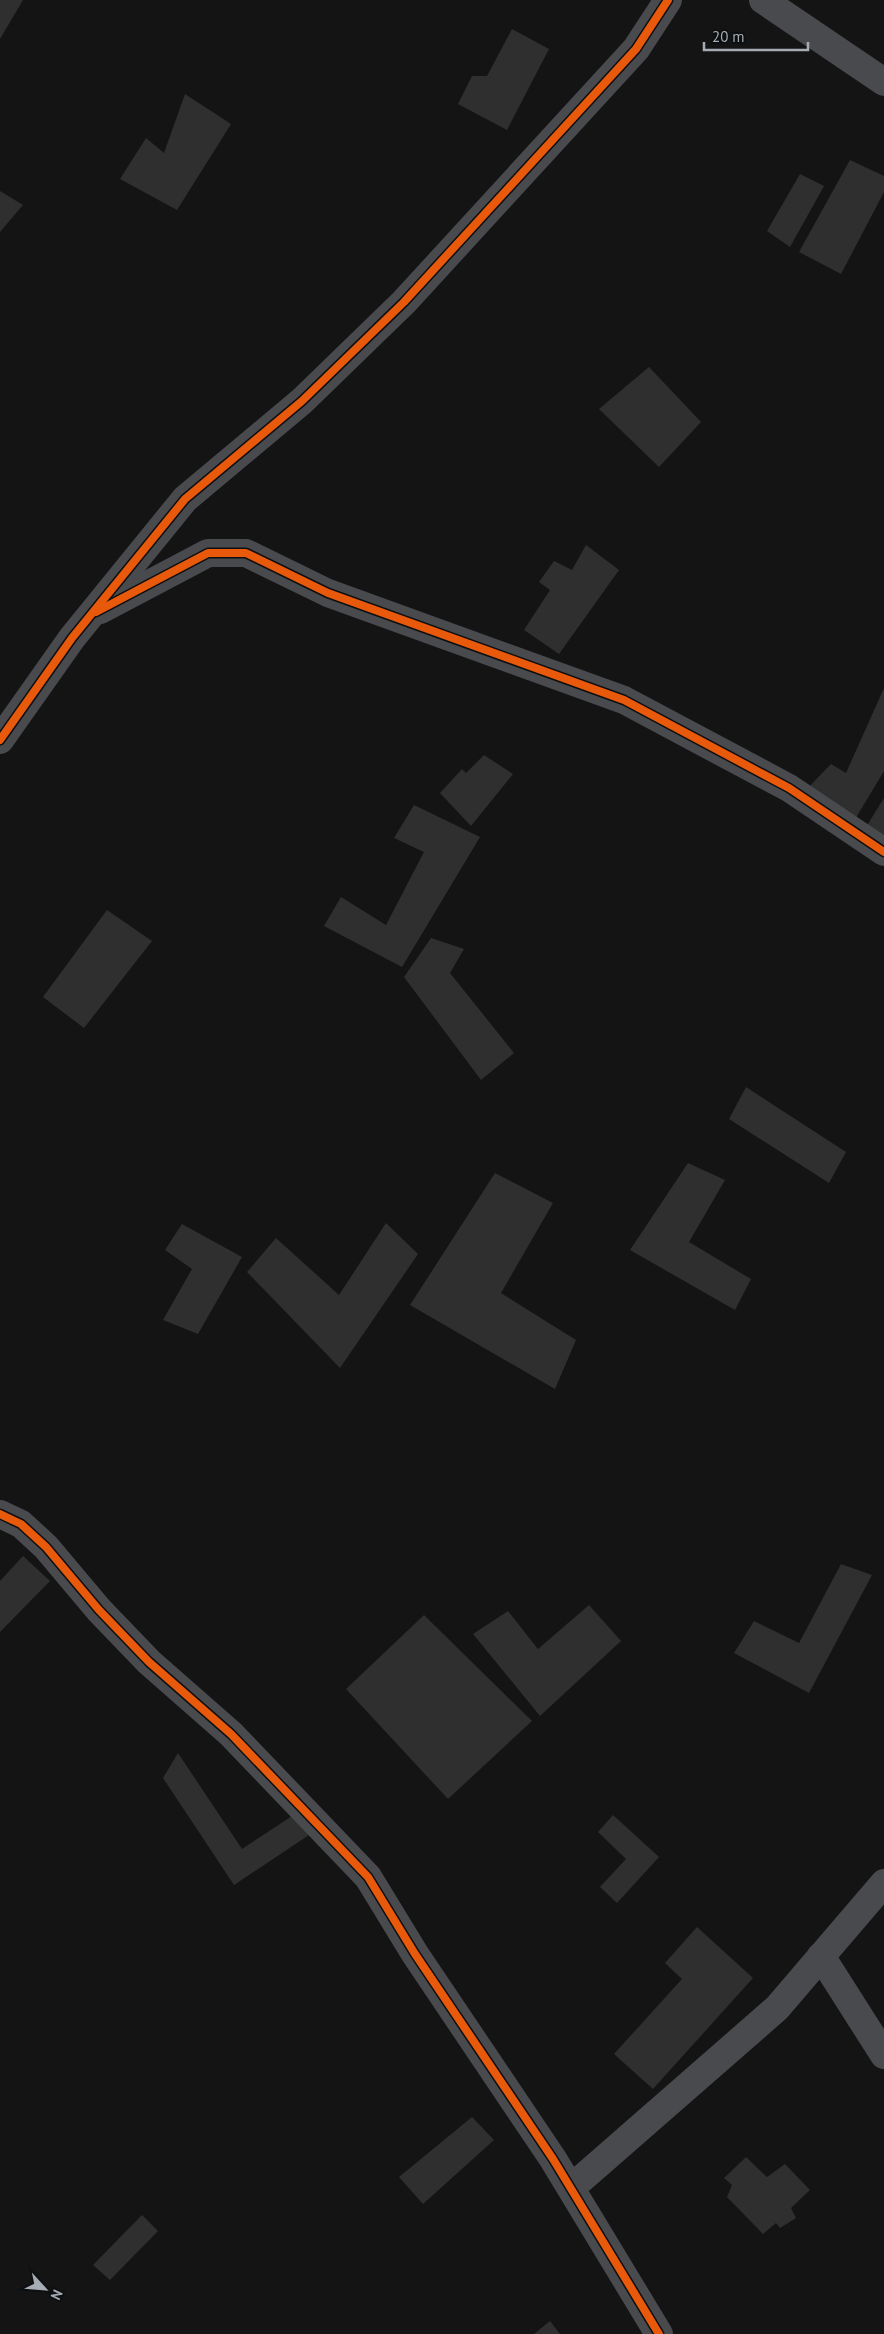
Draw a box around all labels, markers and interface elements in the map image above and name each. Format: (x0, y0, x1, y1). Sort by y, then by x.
scale bar (704, 20, 808, 52)
text: 20 m (712, 27, 745, 46)
north arrow (20, 2264, 70, 2314)
text: N (47, 2287, 67, 2303)

